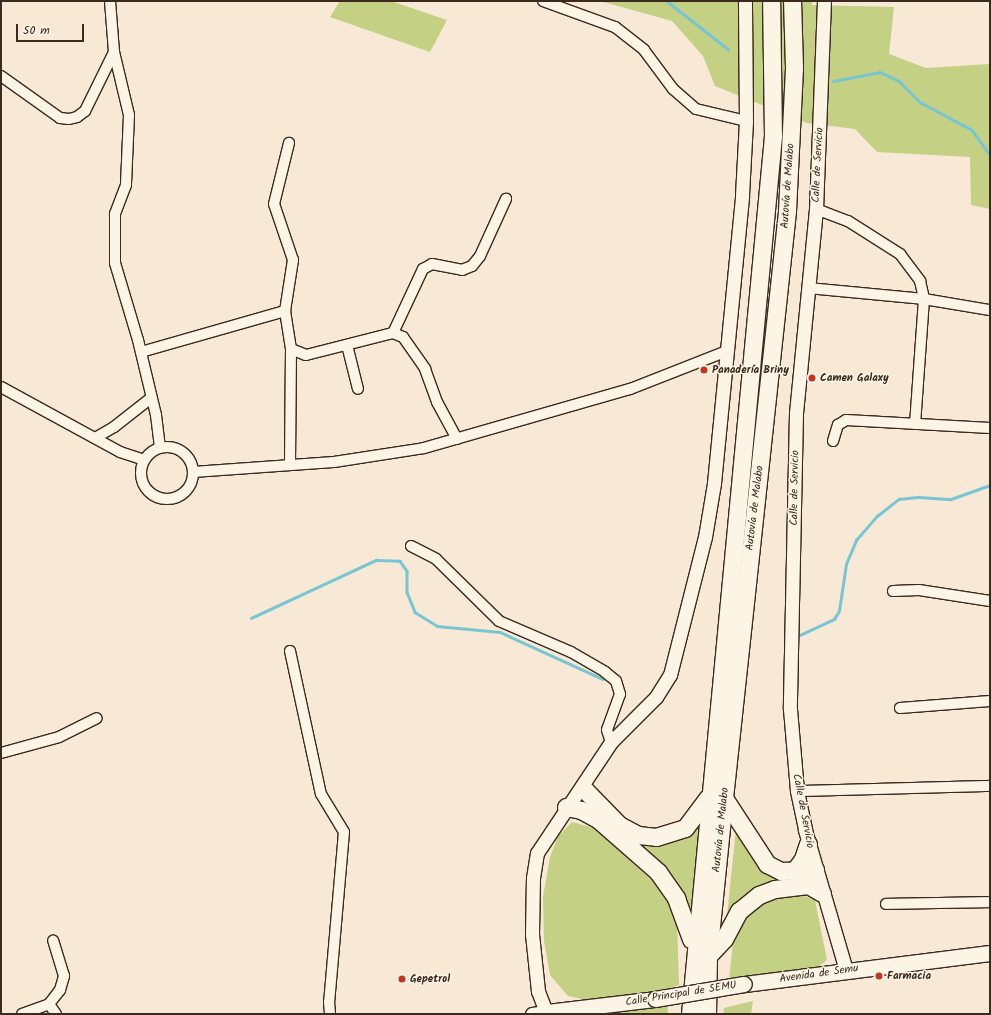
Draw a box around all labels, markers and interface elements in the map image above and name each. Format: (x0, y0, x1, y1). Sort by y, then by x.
scale bar (18, 16, 86, 42)
text: 50 m (23, 21, 50, 40)
street label: Calle de Servicio (809, 127, 827, 203)
street label: Autovía de Malabo (778, 143, 798, 229)
place label: Panadería Briny (712, 363, 789, 377)
marker: Panadería Briny (699, 365, 709, 375)
place label: Camen Galaxy (820, 371, 889, 385)
marker: Camen Galaxy (807, 373, 817, 383)
street label: Calle de Servicio (788, 450, 802, 526)
street label: Autovía de Malabo (743, 465, 767, 551)
street label: Calle de Servicio (789, 773, 817, 849)
street label: Autovía de Malabo (710, 787, 732, 873)
street label: Avenida de Semu (779, 962, 859, 986)
place label: Farmacia (887, 969, 931, 983)
marker: Farmacia (874, 971, 884, 981)
place label: Gepetrol (410, 972, 450, 986)
marker: Gepetrol (397, 974, 407, 984)
street label: Calle Principal de SEMU (625, 979, 737, 1009)

